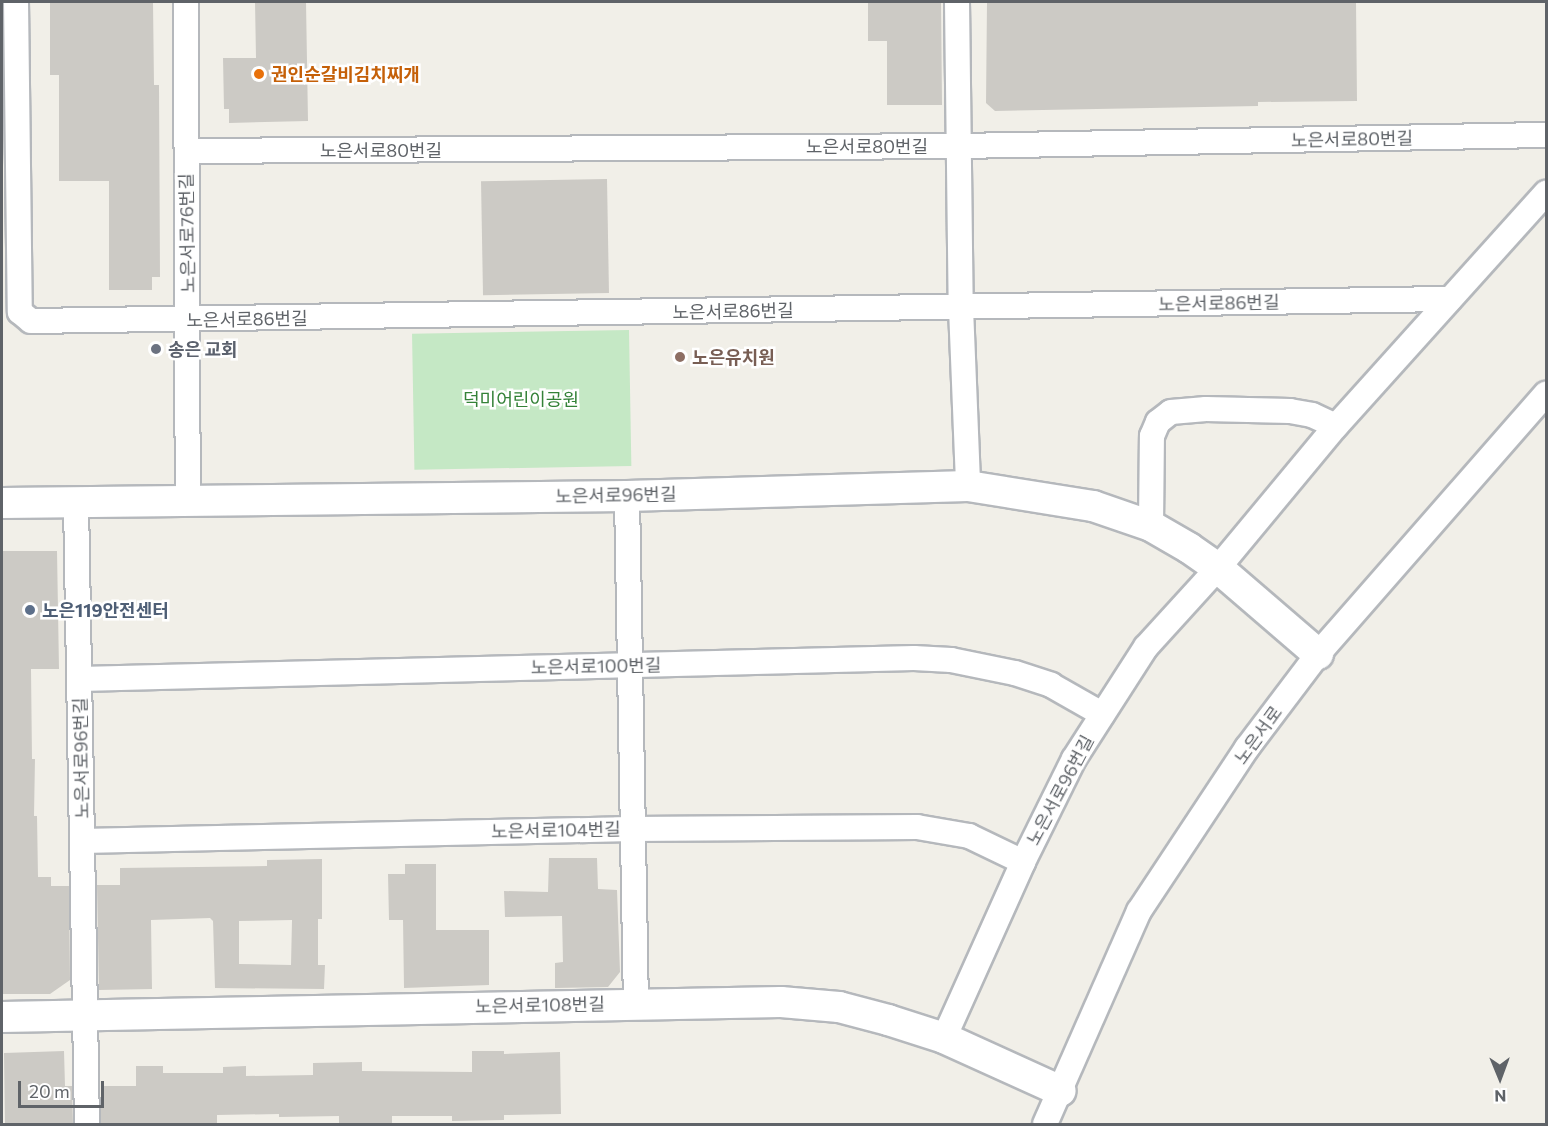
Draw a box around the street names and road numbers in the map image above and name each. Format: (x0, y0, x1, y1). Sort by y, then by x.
street label: 노은서로80번길 (1291, 127, 1413, 151)
street label: 노은서로80번길 (806, 135, 928, 157)
street label: 노은서로80번길 (320, 139, 442, 161)
street label: 노은서로76번길 (175, 173, 199, 293)
street label: 노은서로86번길 (1158, 291, 1280, 315)
street label: 노은서로86번길 (672, 299, 794, 323)
street label: 노은서로86번길 (186, 307, 308, 331)
street label: 노은서로96번길 (555, 483, 677, 507)
street label: 노은서로100번길 (531, 654, 661, 678)
street label: 노은서로96번길 (69, 697, 93, 819)
street label: 노은서로 (1230, 702, 1286, 768)
street label: 노은서로96번길 (1022, 731, 1098, 849)
street label: 노은서로104번길 (491, 818, 621, 842)
street label: 노은서로108번길 (475, 993, 605, 1017)

